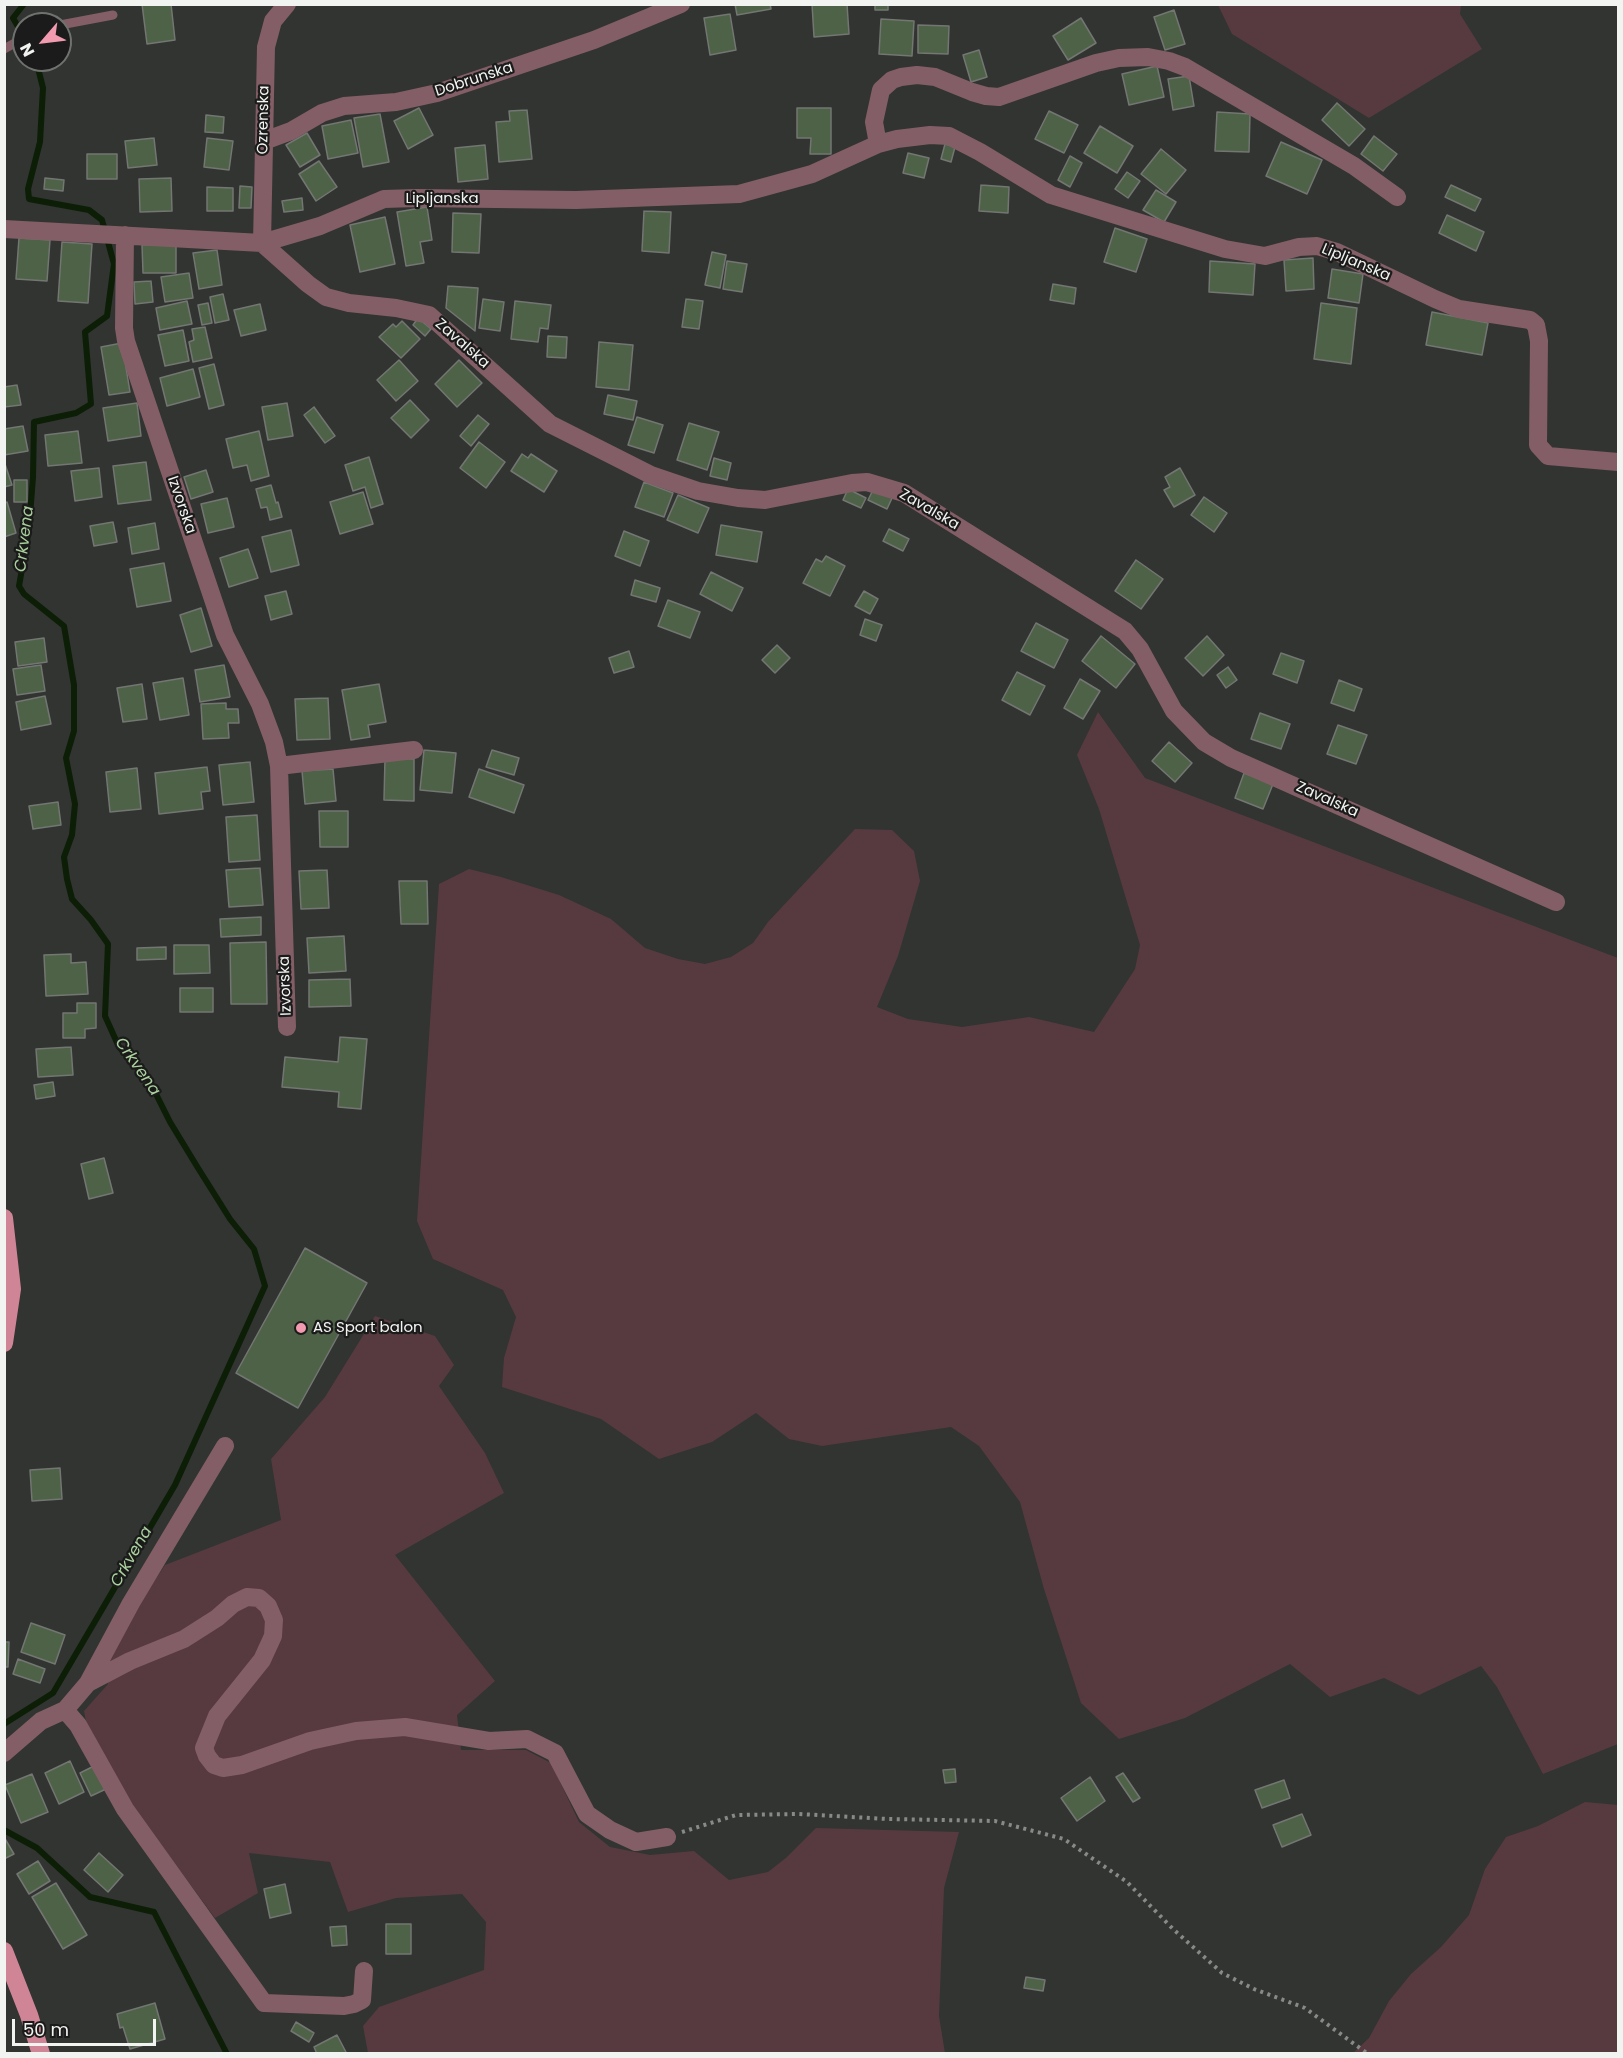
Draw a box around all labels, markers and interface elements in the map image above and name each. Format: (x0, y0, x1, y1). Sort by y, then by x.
north arrow (12, 12, 72, 72)
text: N (14, 39, 40, 60)
street label: Dobrunska (433, 59, 515, 101)
street label: Ozrenska (254, 85, 274, 155)
street label: Lipljanska (405, 190, 479, 208)
street label: Lipljanska (1319, 240, 1393, 286)
street label: Zavalska (431, 315, 493, 373)
street label: Izvorska (163, 474, 199, 536)
street label: Zavalska (896, 486, 962, 534)
water label: Crkvena (11, 505, 39, 573)
street label: Zavalska (1293, 778, 1361, 822)
street label: Izvorska (276, 956, 296, 1016)
water label: Crkvena (110, 1034, 164, 1100)
place label: AS Sport balon (313, 1319, 423, 1337)
marker: AS Sport balon (294, 1321, 308, 1335)
water label: Crkvena (107, 1523, 157, 1591)
scale bar (15, 2007, 159, 2045)
text: 50 m (23, 2017, 69, 2042)

